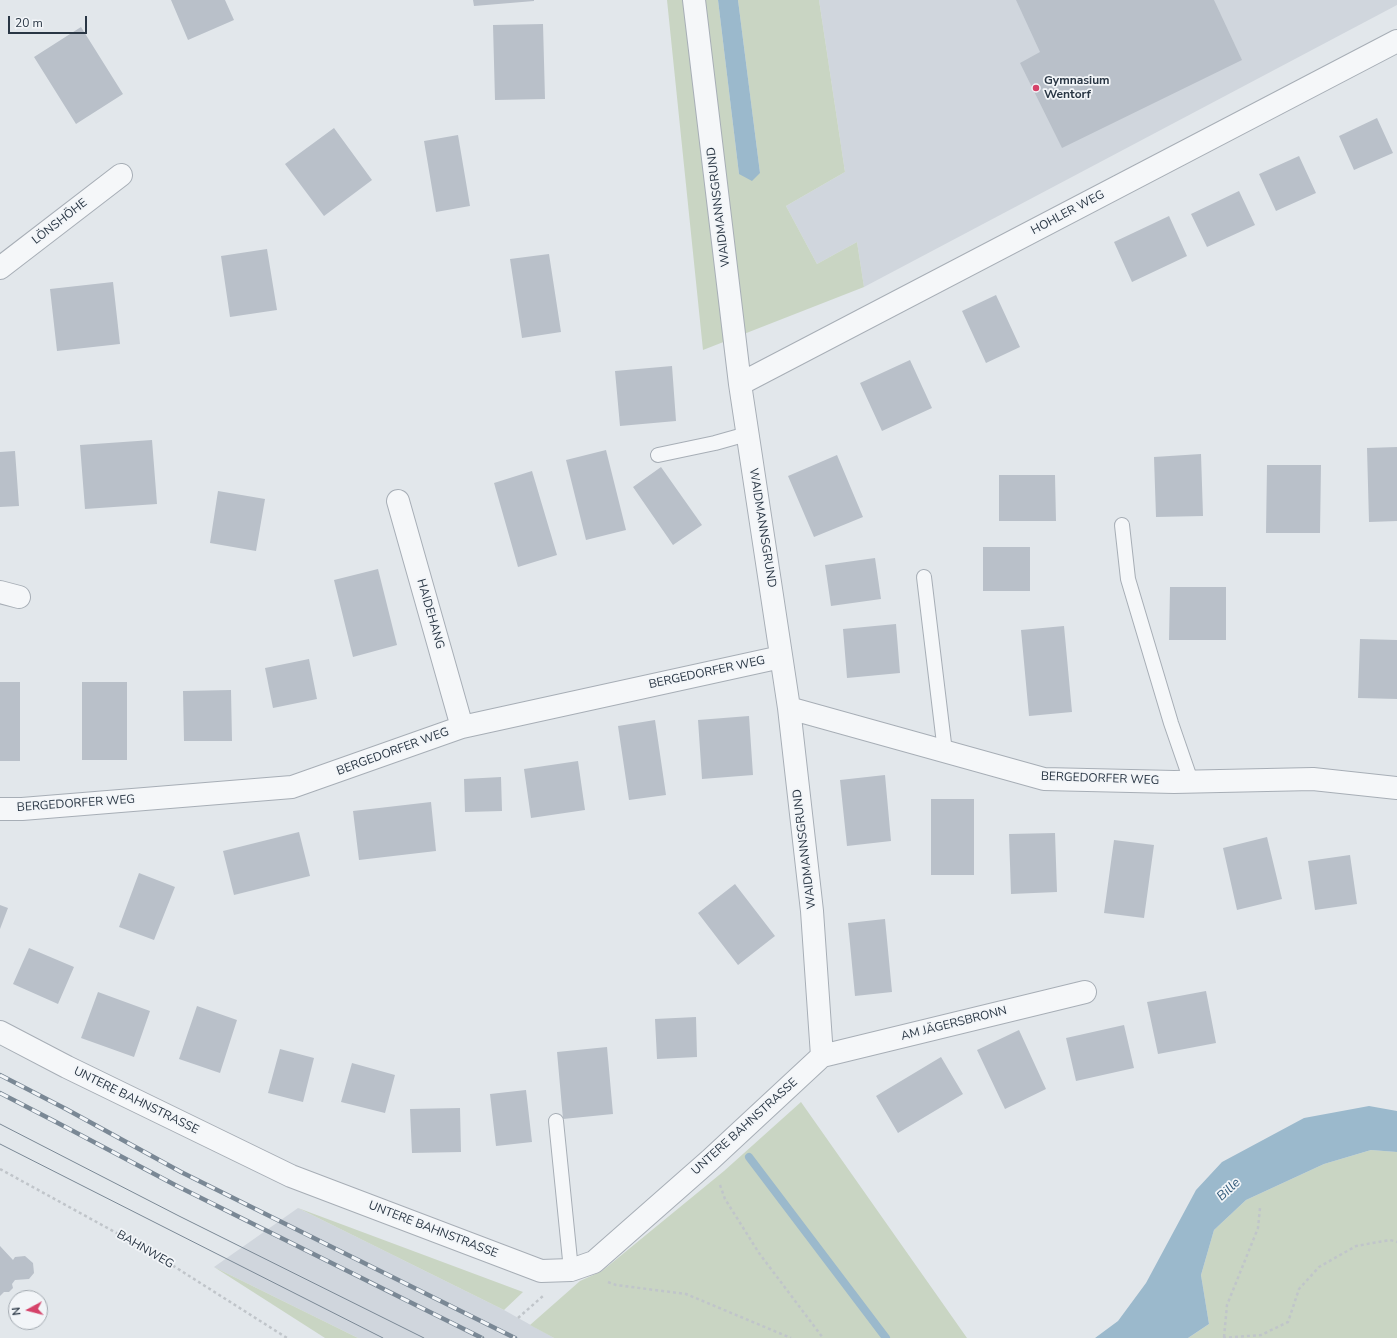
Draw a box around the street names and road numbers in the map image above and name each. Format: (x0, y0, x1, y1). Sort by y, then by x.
street label: WAIDMANNSGRUND (704, 146, 734, 268)
street label: HOHLER WEG (1029, 188, 1107, 238)
street label: LÖNSHÖHE (30, 196, 90, 248)
street label: WAIDMANNSGRUND (745, 467, 779, 589)
street label: HAIDEHANG (413, 577, 447, 651)
street label: BERGEDORFER WEG (648, 654, 766, 692)
street label: BERGEDORFER WEG (335, 725, 451, 779)
street label: BERGEDORFER WEG (1041, 770, 1159, 788)
street label: WAIDMANNSGRUND (790, 788, 820, 910)
street label: BERGEDORFER WEG (16, 793, 136, 815)
street label: AM JÄGERSBRONN (900, 1004, 1008, 1044)
street label: UNTERE BAHNSTRASSE (71, 1064, 201, 1138)
street label: UNTERE BAHNSTRASSE (689, 1076, 801, 1178)
street label: UNTERE BAHNSTRASSE (366, 1199, 500, 1261)
street label: BAHNWEG (114, 1228, 176, 1272)

